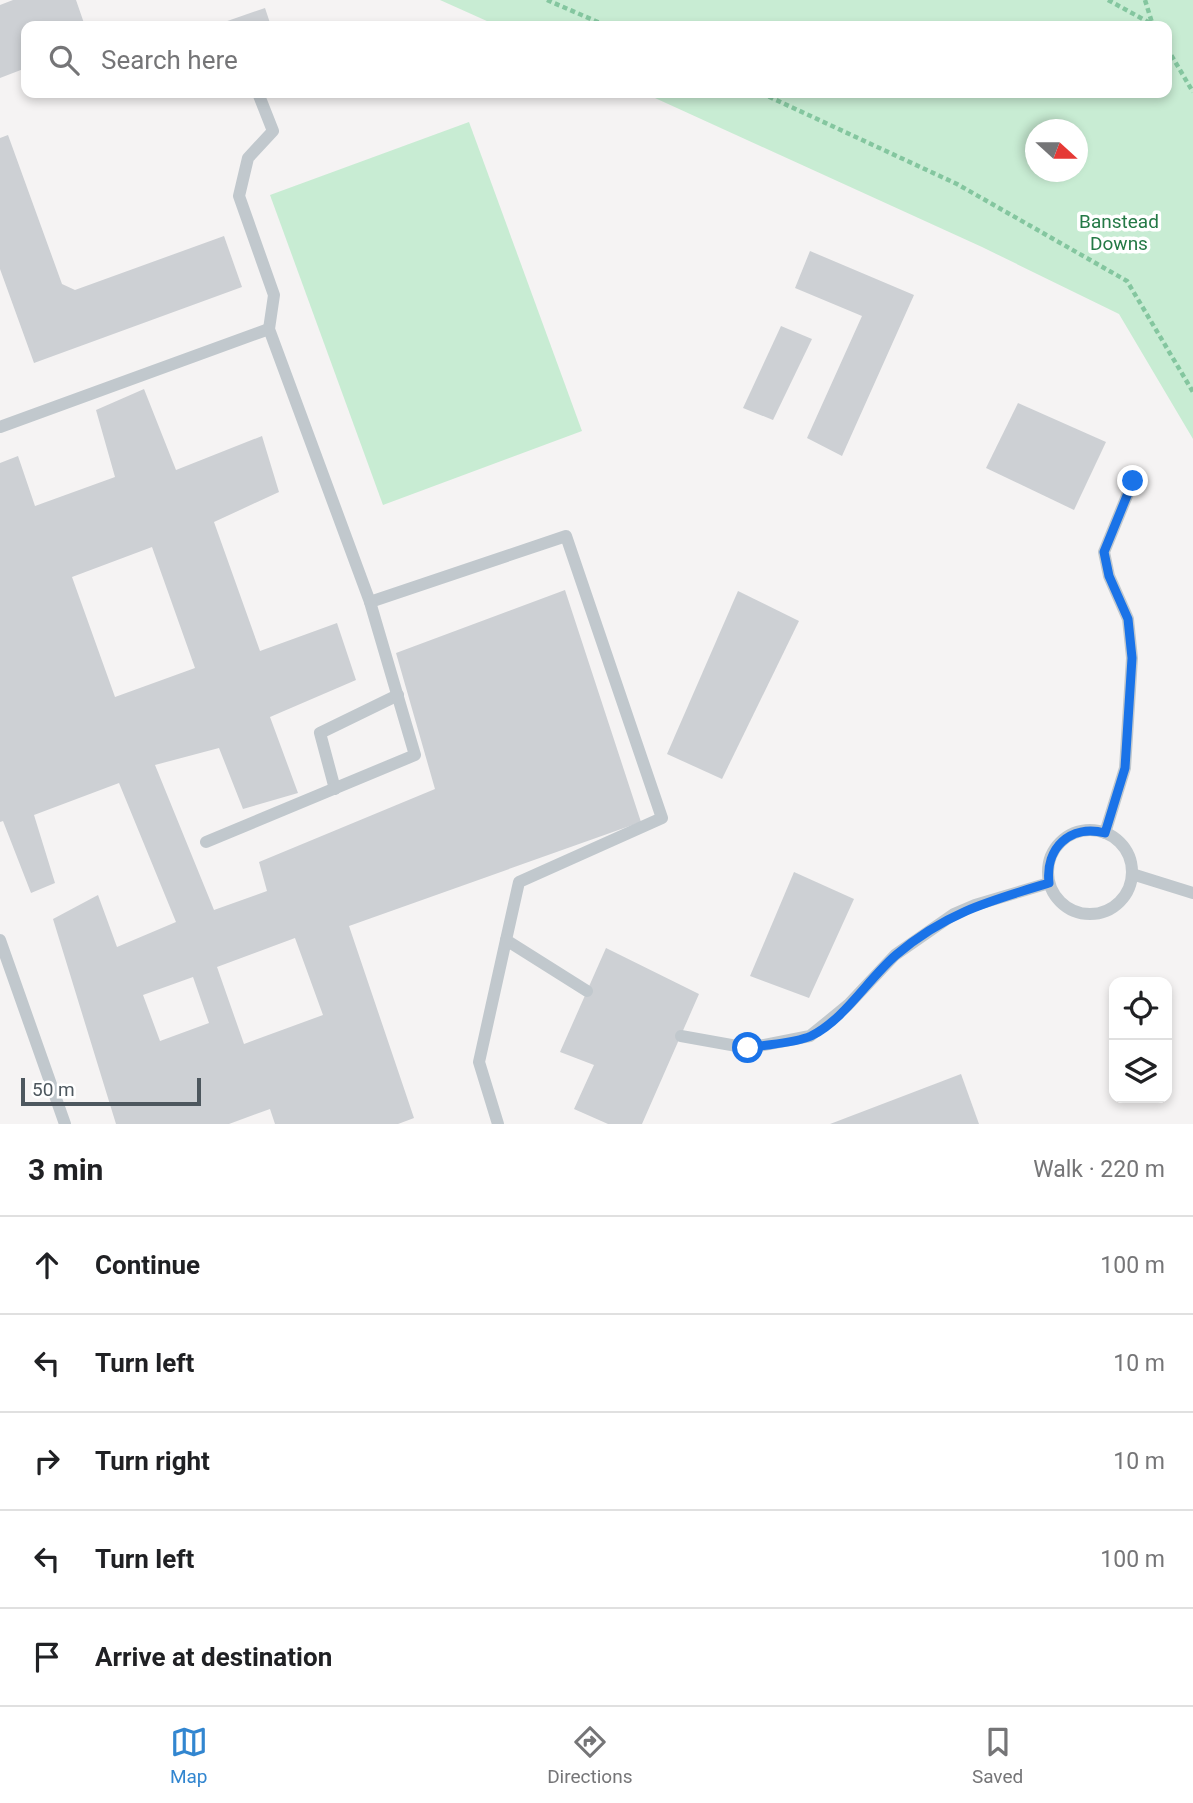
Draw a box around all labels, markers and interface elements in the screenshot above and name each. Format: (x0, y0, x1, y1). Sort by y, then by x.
search box (21, 21, 1172, 98)
icon: search (45, 41, 83, 79)
text: Search here (101, 45, 238, 75)
north arrow (1025, 119, 1088, 182)
park label: Banstead Downs (1079, 210, 1159, 255)
route end (1117, 465, 1148, 496)
map controls (1109, 977, 1172, 1103)
button: locate (1109, 977, 1172, 1040)
route start (732, 1032, 763, 1063)
button: layers (1109, 1040, 1172, 1103)
scale bar (21, 1075, 201, 1107)
text: 50 m (32, 1078, 75, 1101)
text: 3 min (28, 1152, 103, 1187)
text: Walk · 220 m (1033, 1156, 1165, 1183)
icon: ahead (28, 1246, 66, 1284)
text: Continue (95, 1250, 200, 1280)
text: 100 m (1100, 1252, 1165, 1279)
icon: left (28, 1344, 66, 1382)
text: Turn left (95, 1348, 194, 1378)
text: 10 m (1113, 1350, 1165, 1377)
icon: right (28, 1442, 66, 1480)
text: Turn right (95, 1446, 210, 1476)
text: 10 m (1113, 1448, 1165, 1475)
icon: left (28, 1540, 66, 1578)
text: Turn left (95, 1544, 194, 1574)
text: 100 m (1100, 1546, 1165, 1573)
icon: arrive (28, 1638, 66, 1676)
text: Arrive at destination (95, 1642, 332, 1672)
tab: Map (170, 1723, 208, 1788)
tab: Directions (547, 1723, 632, 1788)
tab: Saved (972, 1723, 1023, 1788)

